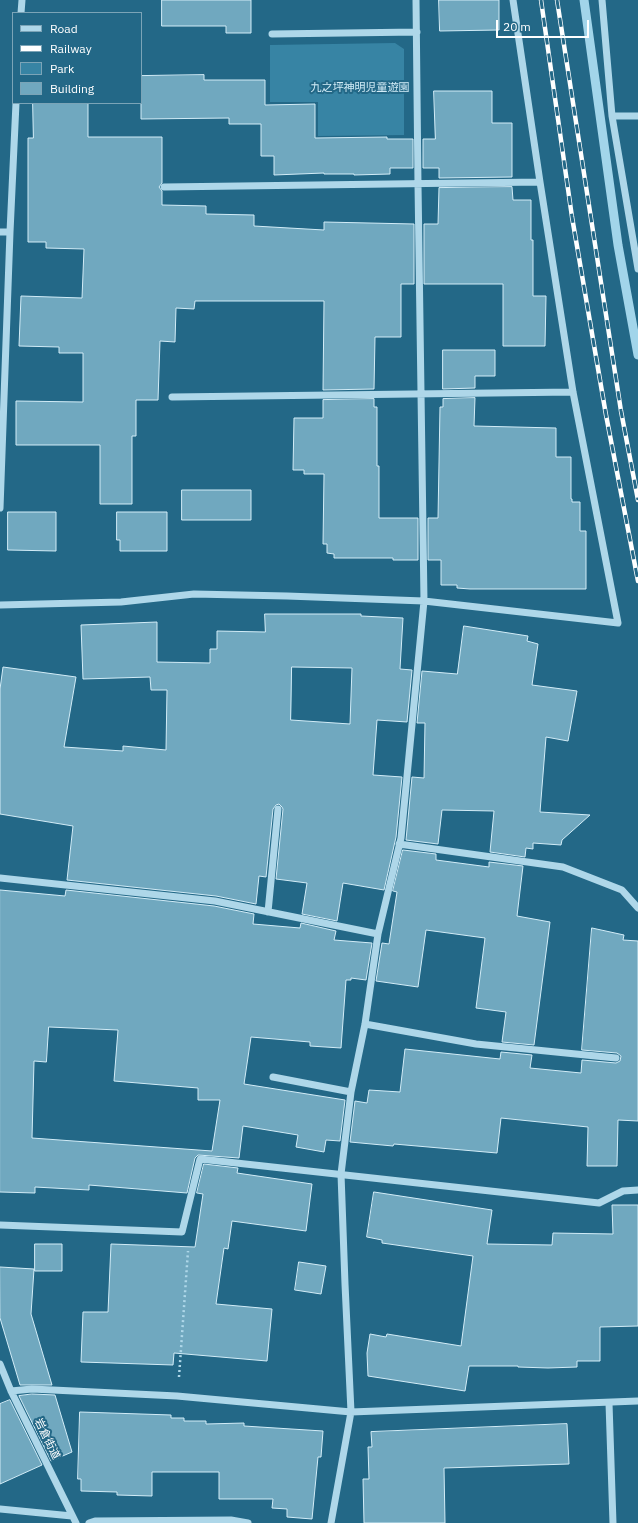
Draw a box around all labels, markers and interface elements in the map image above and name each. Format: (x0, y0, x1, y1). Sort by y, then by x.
legend (12, 12, 142, 104)
scale bar (498, 12, 591, 38)
text: 20 m (503, 19, 531, 34)
text: Road (50, 21, 78, 36)
text: Railway (50, 41, 92, 56)
text: Park (50, 61, 74, 76)
text: Building (50, 81, 94, 96)
park label: 九之坪神明児童遊園 (311, 81, 409, 95)
street label: 岩倉街道 (31, 1416, 63, 1462)

